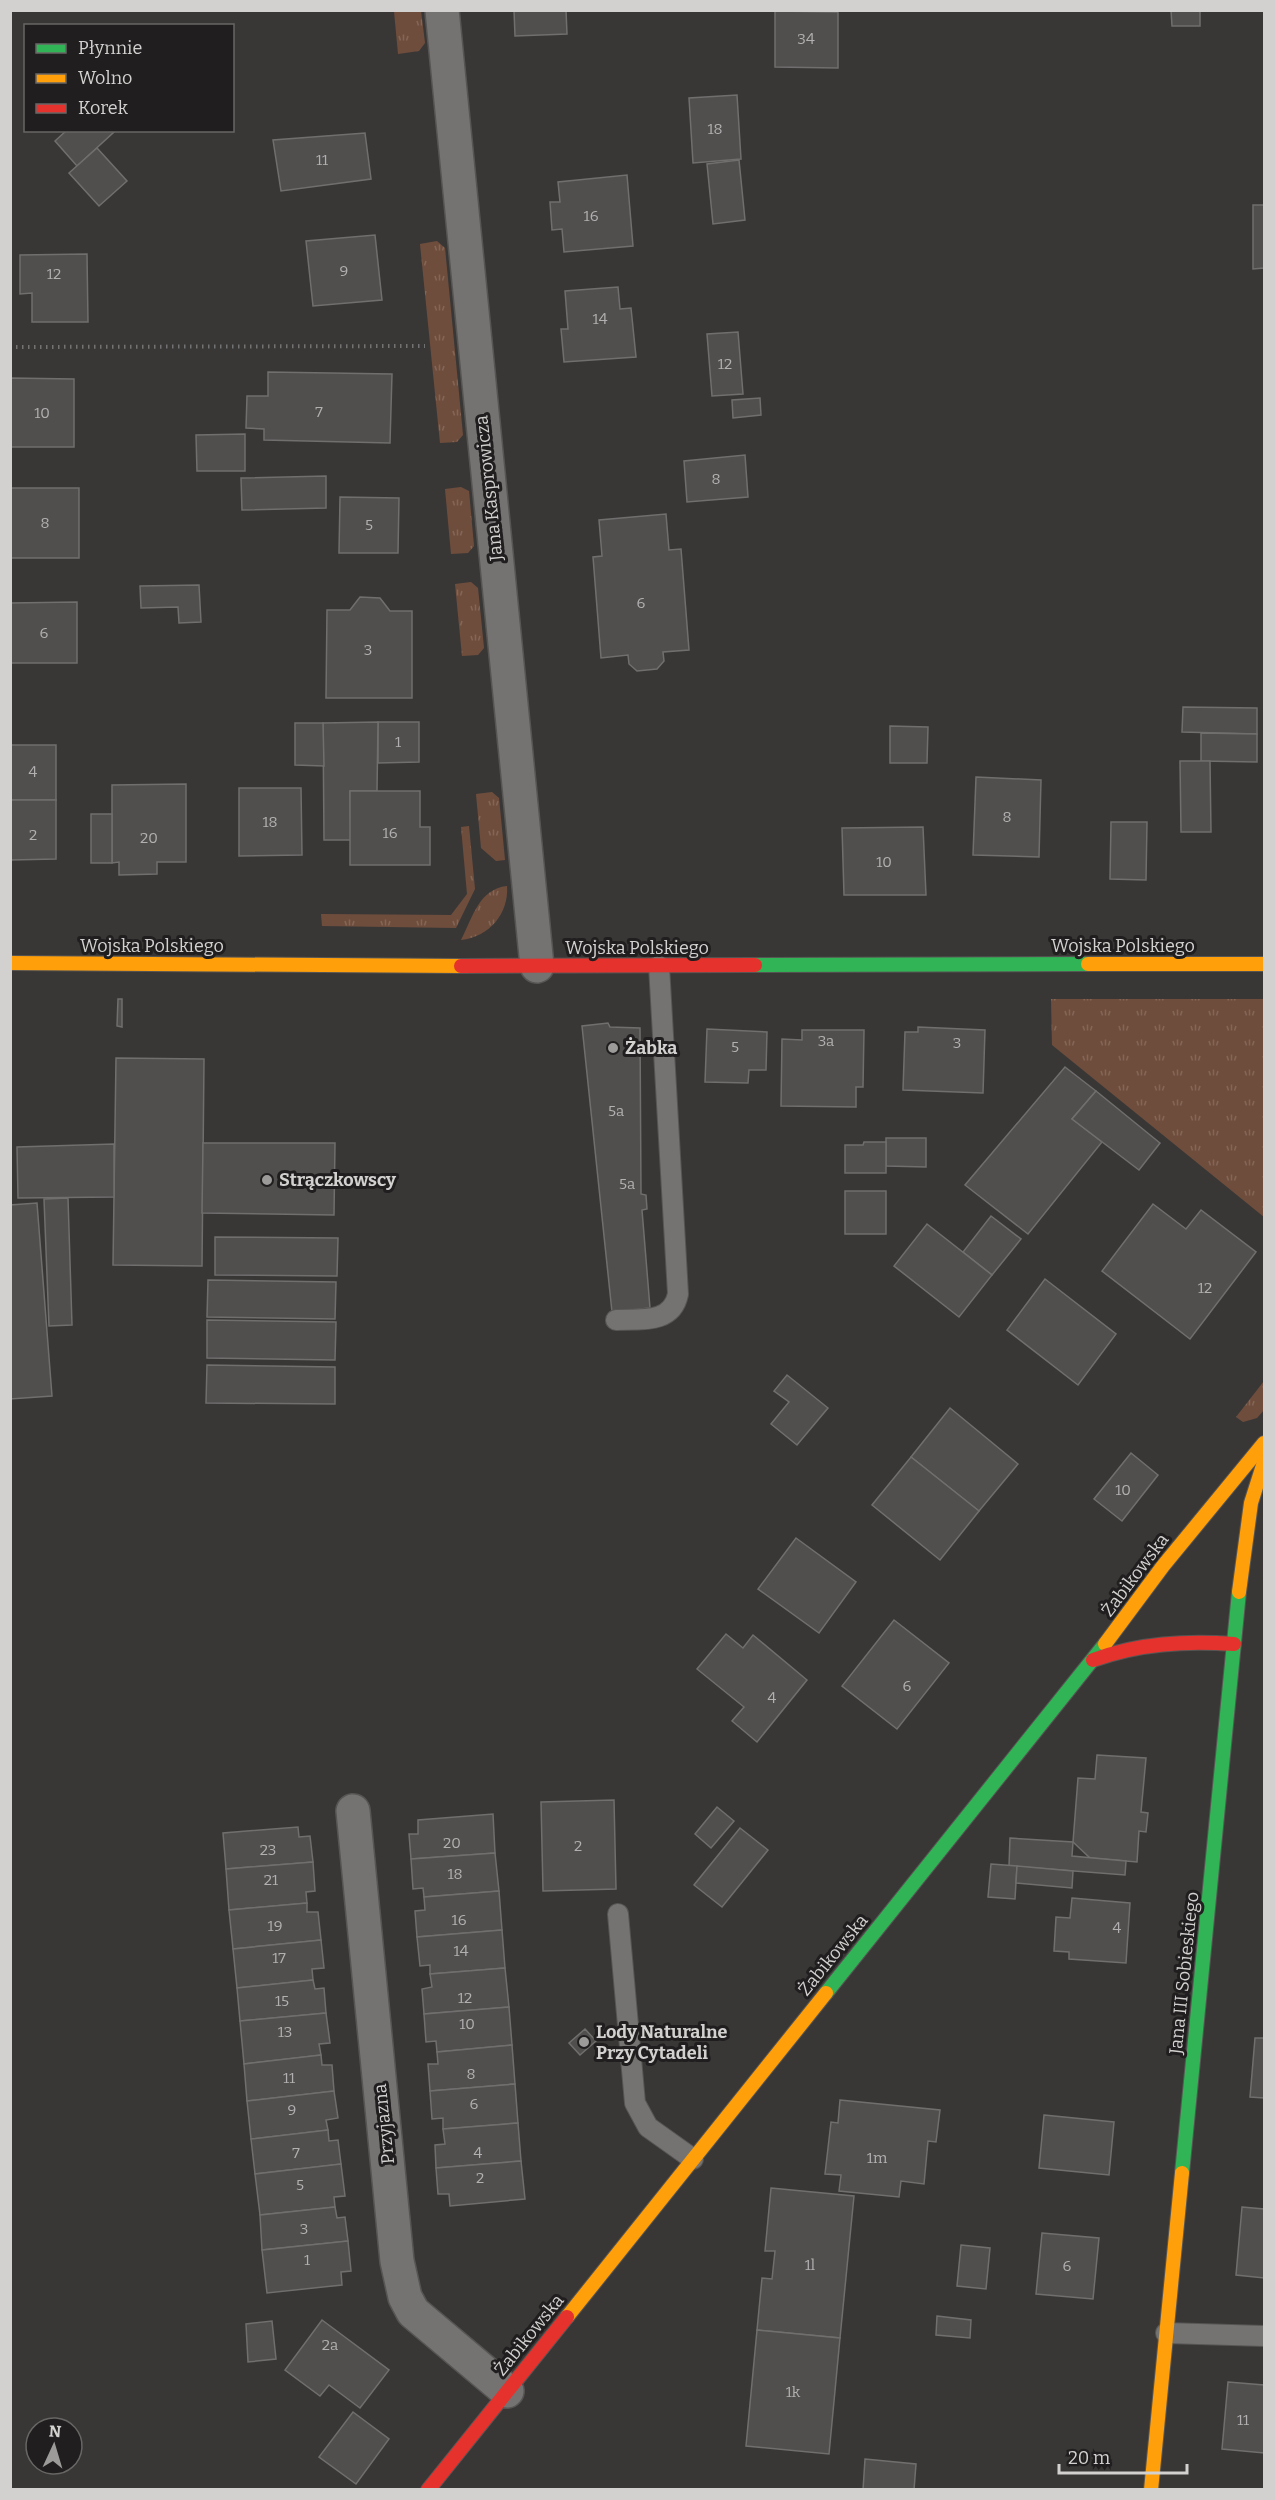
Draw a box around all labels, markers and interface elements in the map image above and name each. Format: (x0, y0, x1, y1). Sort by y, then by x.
legend (24, 24, 234, 132)
house number: 34 (797, 30, 815, 48)
text: Płynnie (78, 37, 142, 59)
text: Wolno (78, 67, 132, 89)
text: Korek (78, 97, 129, 119)
house number: 18 (707, 120, 723, 138)
house number: 11 (316, 151, 328, 169)
house number: 16 (584, 207, 599, 225)
house number: 9 (340, 262, 348, 280)
house number: 12 (47, 265, 61, 283)
house number: 14 (593, 310, 608, 328)
house number: 12 (718, 355, 732, 373)
house number: 7 (315, 403, 323, 421)
house number: 10 (34, 404, 50, 422)
street label: Jana Kasprowicza (470, 414, 508, 563)
house number: 8 (711, 470, 721, 488)
house number: 8 (40, 514, 50, 532)
house number: 5 (365, 516, 373, 534)
house number: 6 (637, 594, 646, 612)
house number: 6 (40, 624, 49, 642)
house number: 3 (364, 641, 372, 659)
house number: 1 (395, 733, 401, 751)
house number: 4 (29, 763, 38, 781)
house number: 8 (1002, 808, 1012, 826)
house number: 18 (262, 813, 278, 831)
house number: 16 (383, 824, 398, 842)
house number: 2 (29, 826, 37, 844)
house number: 20 (140, 829, 158, 847)
house number: 10 (876, 853, 892, 871)
street label: Wojska Polskiego (80, 935, 224, 957)
street label: Wojska Polskiego (1051, 935, 1195, 957)
street label: Wojska Polskiego (565, 937, 709, 959)
house number: 3a (818, 1032, 834, 1050)
house number: 3 (953, 1034, 961, 1052)
place label: Żabka (625, 1037, 677, 1059)
house number: 5 (731, 1038, 739, 1056)
marker: Żabka (606, 1041, 620, 1055)
house number: 5a (608, 1102, 624, 1120)
place label: Strączkowscy (279, 1169, 397, 1191)
marker: Strączkowscy (260, 1173, 274, 1187)
house number: 5a (619, 1175, 635, 1193)
house number: 12 (1198, 1279, 1212, 1297)
house number: 10 (1115, 1481, 1131, 1499)
street label: Żabikowska (1097, 1529, 1173, 1621)
house number: 6 (903, 1677, 912, 1695)
house number: 4 (768, 1689, 777, 1707)
house number: 20 (443, 1834, 461, 1852)
house number: 2 (574, 1837, 582, 1855)
house number: 23 (260, 1841, 276, 1859)
house number: 18 (447, 1865, 463, 1883)
house number: 21 (264, 1871, 278, 1889)
street label: Jana III Sobieskiego (1164, 1891, 1203, 2056)
street label: Żabikowska (793, 1910, 873, 2000)
house number: 16 (452, 1911, 467, 1929)
house number: 19 (268, 1917, 282, 1935)
house number: 4 (1113, 1919, 1122, 1937)
house number: 14 (454, 1942, 469, 1960)
house number: 17 (272, 1949, 286, 1967)
house number: 12 (458, 1989, 472, 2007)
house number: 15 (275, 1992, 289, 2010)
house number: 10 (459, 2015, 475, 2033)
place label: Lody Naturalne Przy Cytadeli (596, 2021, 728, 2064)
house number: 13 (278, 2023, 292, 2041)
marker: Lody Naturalne Przy Cytadeli (577, 2035, 591, 2049)
house number: 8 (466, 2065, 476, 2083)
house number: 11 (283, 2069, 295, 2087)
street label: Przyjazna (369, 2082, 399, 2165)
house number: 6 (470, 2095, 479, 2113)
house number: 9 (288, 2101, 296, 2119)
house number: 7 (292, 2144, 300, 2162)
house number: 4 (474, 2144, 483, 2162)
house number: 1m (867, 2149, 888, 2167)
house number: 2 (476, 2169, 484, 2187)
house number: 5 (296, 2176, 304, 2194)
house number: 3 (300, 2220, 308, 2238)
house number: 1 (304, 2251, 310, 2269)
house number: 1l (805, 2256, 815, 2274)
house number: 6 (1063, 2257, 1072, 2275)
street label: Żabikowska (489, 2290, 569, 2380)
house number: 2a (322, 2336, 338, 2354)
house number: 1k (786, 2383, 801, 2401)
house number: 11 (1237, 2411, 1249, 2429)
north arrow (24, 2416, 84, 2476)
text: N (48, 2422, 62, 2441)
scale bar (1059, 2437, 1186, 2475)
text: 20 m (1068, 2447, 1110, 2469)

